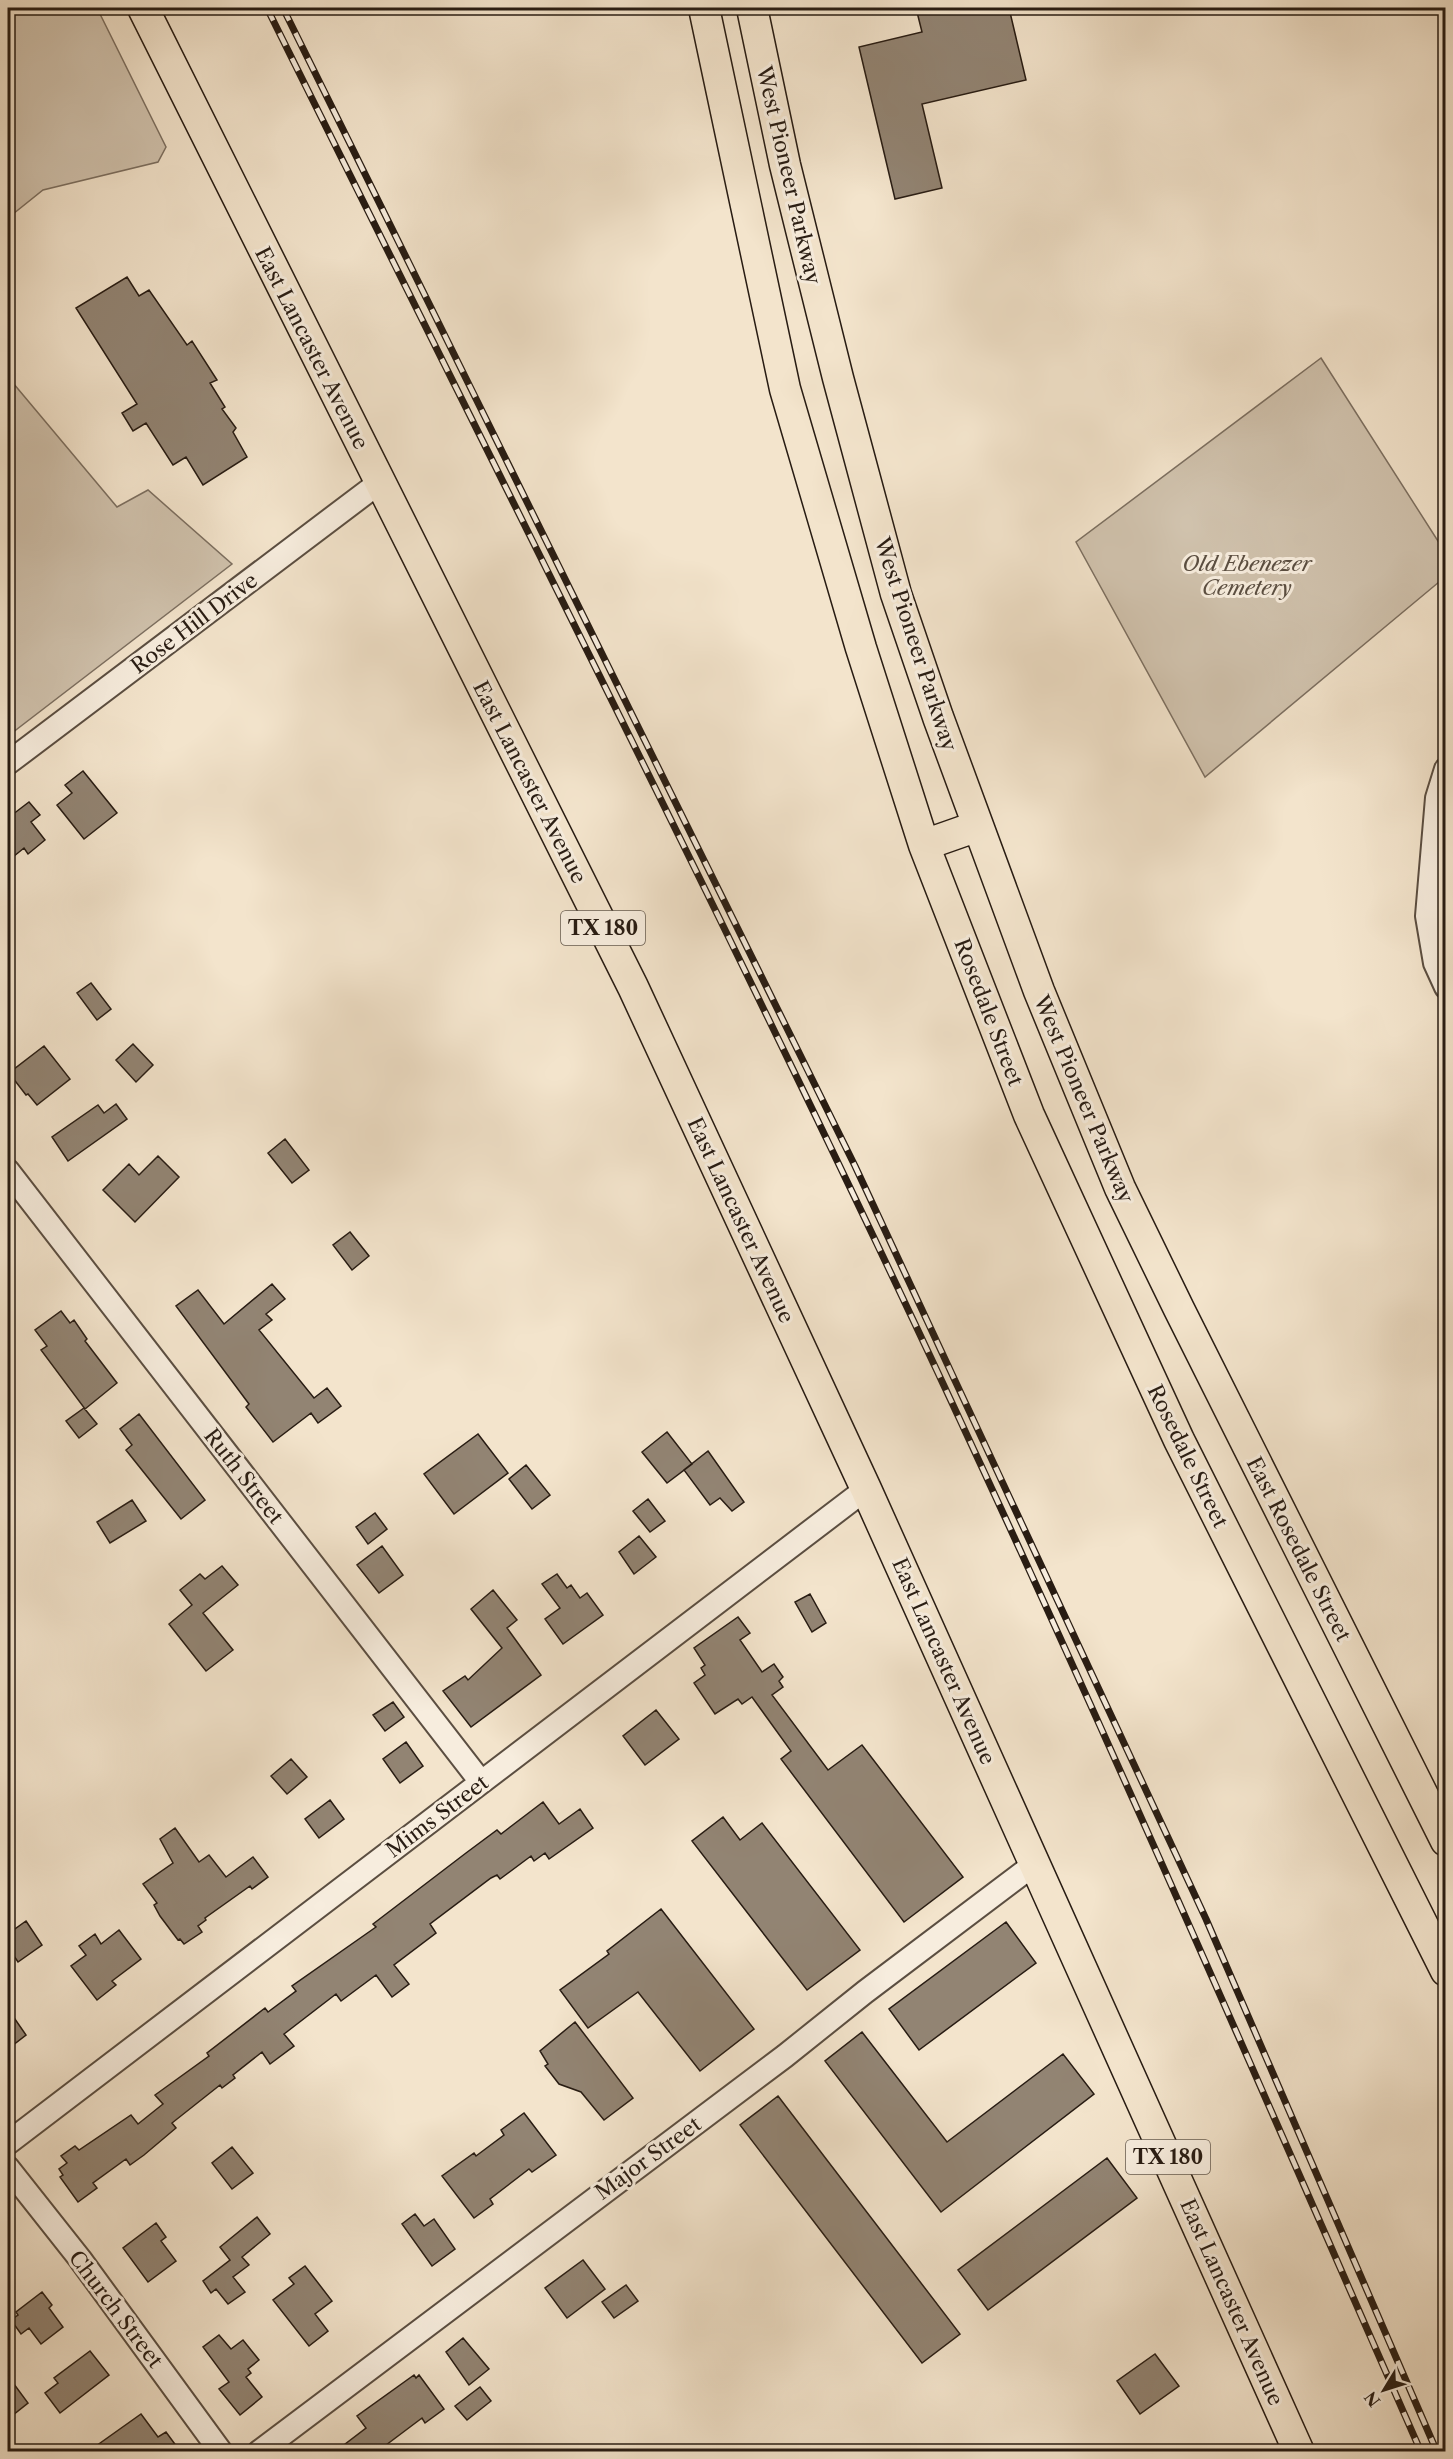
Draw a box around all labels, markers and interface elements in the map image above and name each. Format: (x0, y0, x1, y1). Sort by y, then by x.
street label: West Pioneer Parkway (752, 63, 826, 287)
street label: East Lancaster Avenue (250, 243, 374, 453)
street label: West Pioneer Parkway (869, 533, 962, 754)
park label: Old Ebenezer Cemetery (1182, 551, 1313, 600)
street label: Rose Hill Drive (126, 567, 262, 679)
street label: East Lancaster Avenue (468, 677, 592, 887)
road number: TX 180 (561, 911, 645, 945)
street label: Rosedale Street (949, 935, 1029, 1090)
street label: West Pioneer Parkway (1029, 991, 1139, 1207)
street label: East Lancaster Avenue (682, 1113, 800, 1327)
street label: Rosedale Street (1143, 1380, 1234, 1532)
street label: Ruth Street (199, 1423, 289, 1529)
street label: East Rosedale Street (1242, 1453, 1357, 1646)
street label: East Lancaster Avenue (887, 1554, 1001, 1768)
street label: Mims Street (381, 1769, 493, 1863)
street label: Major Street (590, 2111, 706, 2205)
road number: TX 180 (1126, 2140, 1210, 2174)
street label: East Lancaster Avenue (1175, 2195, 1289, 2409)
street label: Church Street (64, 2246, 168, 2373)
north arrow (1354, 2360, 1414, 2420)
text: N (1360, 2388, 1384, 2411)

